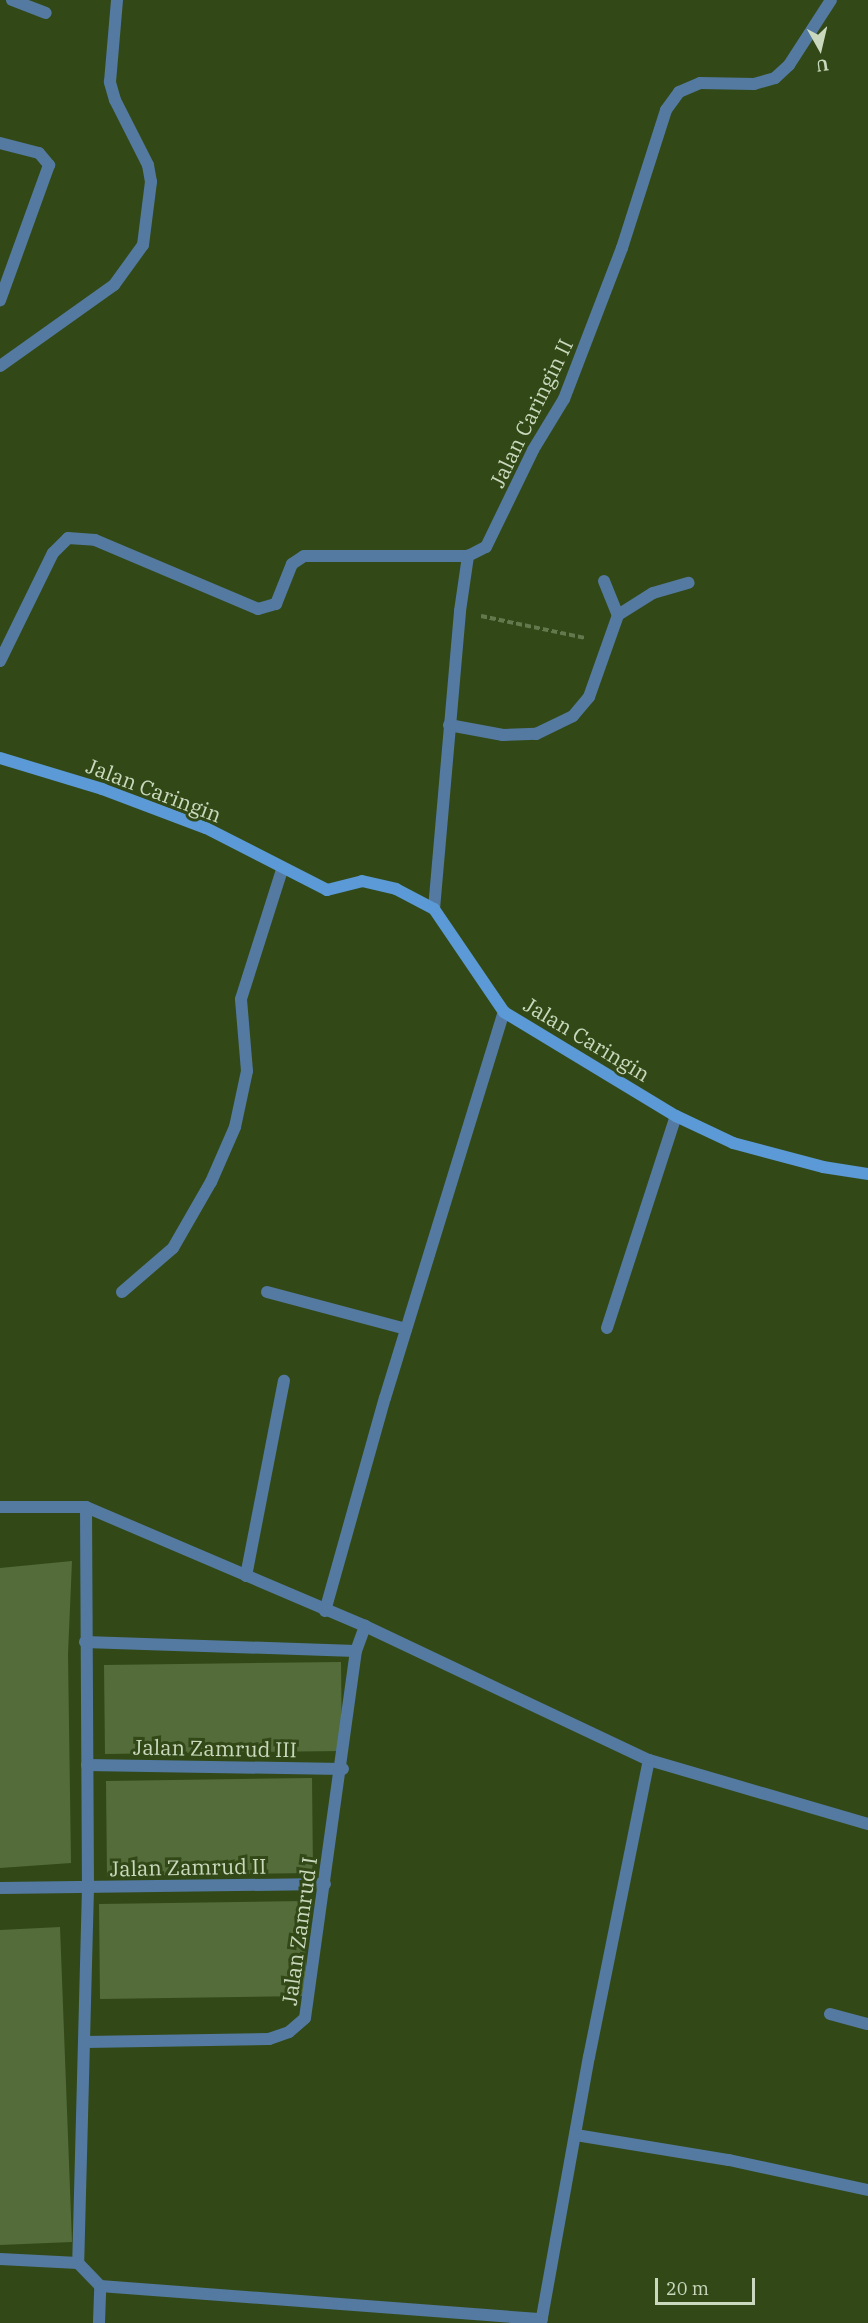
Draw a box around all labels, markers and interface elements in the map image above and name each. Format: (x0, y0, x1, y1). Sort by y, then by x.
north arrow (790, 18, 850, 78)
text: U (815, 55, 830, 77)
street label: Jalan Caringin II (484, 335, 578, 491)
street label: Jalan Caringin (83, 753, 225, 827)
street label: Jalan Caringin (519, 991, 655, 1087)
street label: Jalan Zamrud III (133, 1734, 297, 1762)
street label: Jalan Zamrud II (109, 1853, 267, 1881)
street label: Jalan Zamrud I (276, 1855, 322, 2007)
scale bar (658, 2266, 758, 2304)
text: 20 m (666, 2277, 709, 2300)

